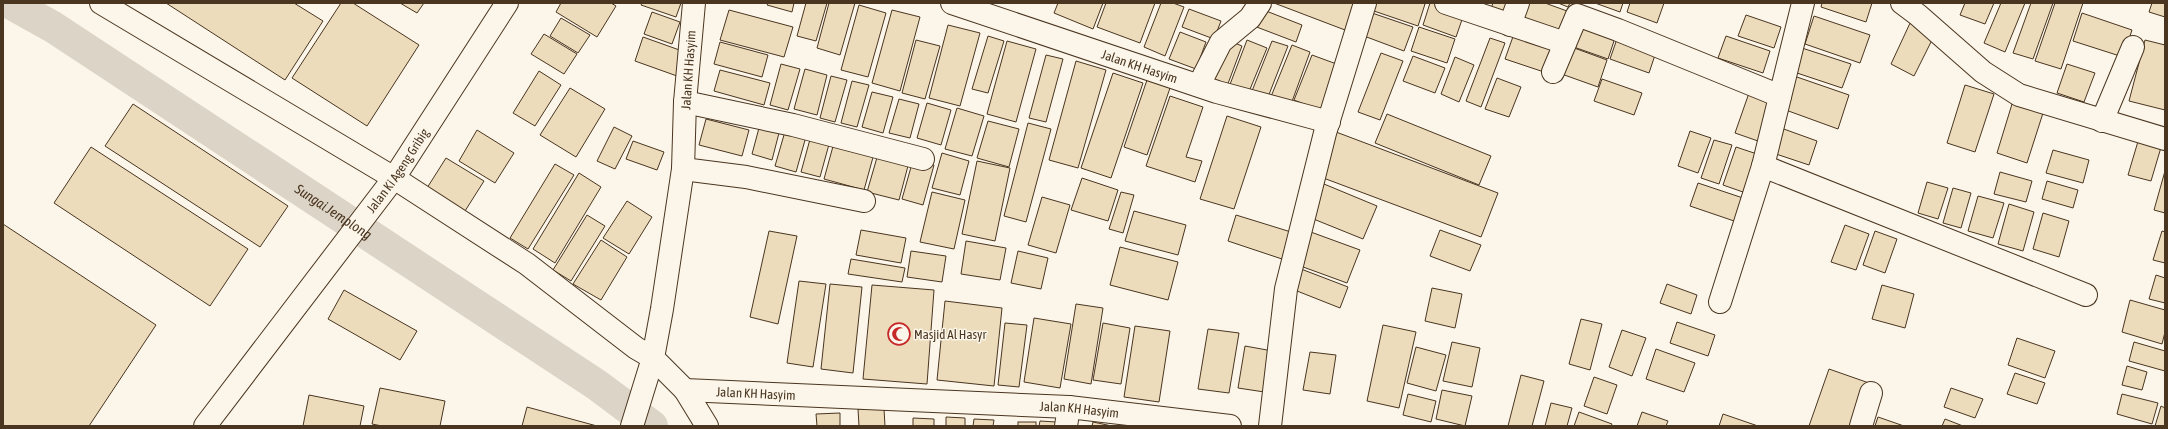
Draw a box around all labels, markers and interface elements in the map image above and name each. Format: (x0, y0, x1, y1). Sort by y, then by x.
street label: Jalan KH Hasyim (678, 30, 699, 110)
street label: Jalan KH Hasyim (1099, 47, 1180, 86)
street label: Jalan Ki Ageng Gribig (363, 125, 432, 216)
water label: Sungai Jemplong (291, 180, 375, 243)
mosque icon: Masjid Al Hasyr (886, 321, 912, 347)
place label: Masjid Al Hasyr (914, 327, 986, 342)
street label: Jalan KH Hasyim (716, 384, 796, 403)
street label: Jalan KH Hasyim (1039, 399, 1120, 421)

